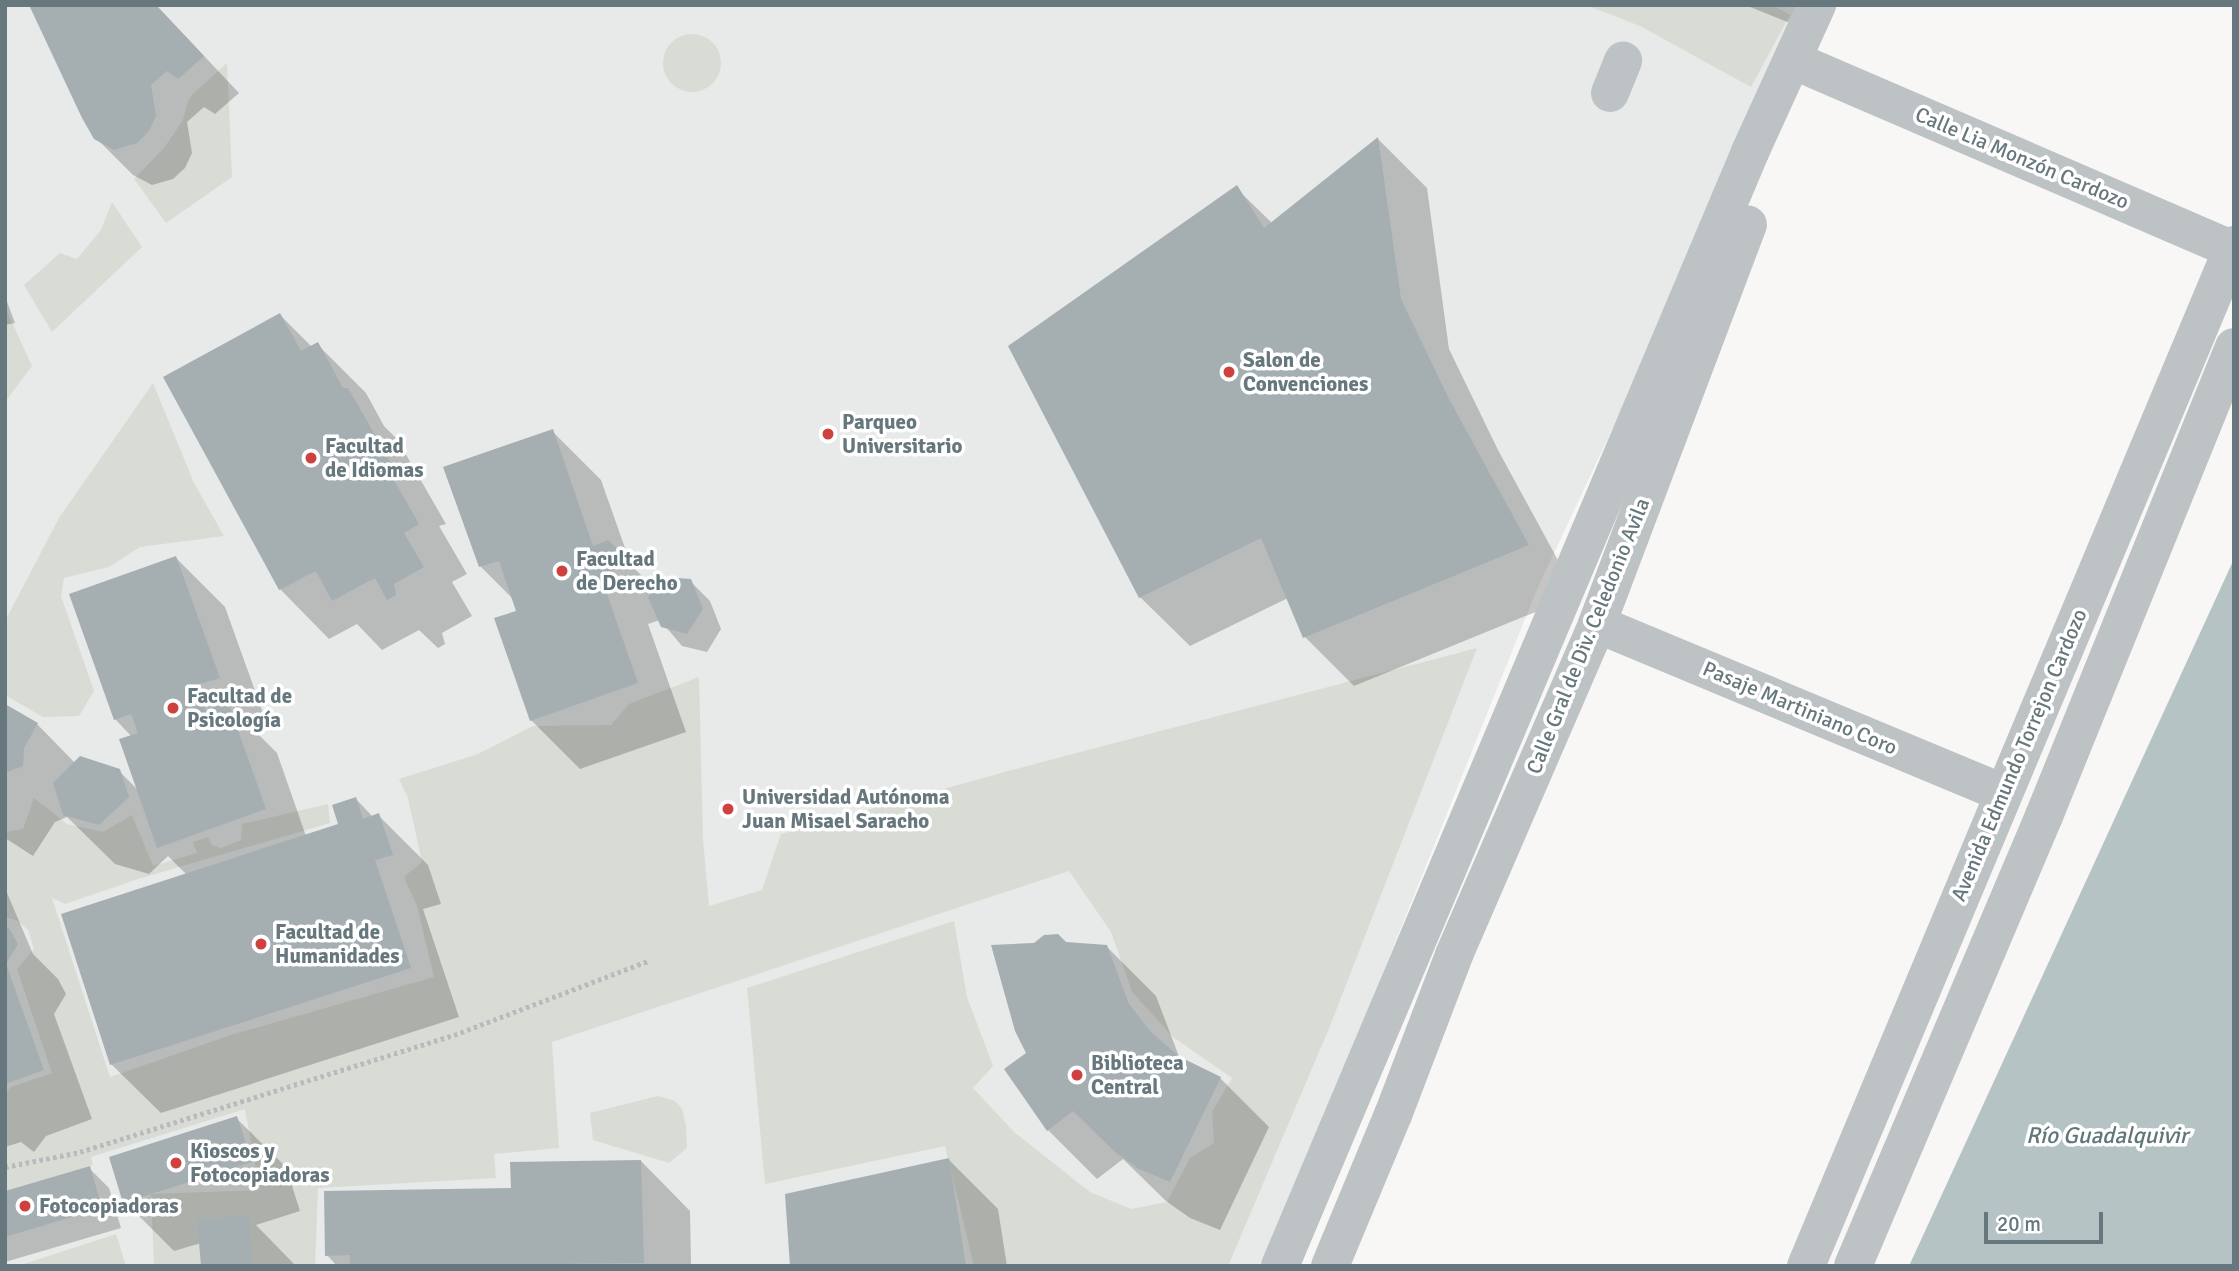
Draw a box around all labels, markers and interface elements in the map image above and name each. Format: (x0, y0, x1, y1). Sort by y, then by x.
street label: Calle Lia Monzón Cardozo (1911, 102, 2133, 214)
place label: Salon de Convenciones (1243, 347, 1368, 397)
marker: Salon de Convenciones (1221, 364, 1237, 380)
place label: Parqueo Universitario (842, 409, 963, 459)
marker: Parqueo Universitario (820, 426, 836, 442)
place label: Facultad de Idiomas (325, 433, 424, 483)
marker: Facultad de Idiomas (303, 450, 319, 466)
street label: Calle Gral de Div. Celedonio Avila (1521, 494, 1655, 778)
place label: Facultad de Derecho (576, 546, 678, 596)
marker: Facultad de Derecho (554, 563, 570, 579)
street label: Avenida Edmundo Torrejon Cardozo (1946, 605, 2092, 905)
street label: Pasaje Martiniano Coro (1699, 656, 1901, 760)
place label: Facultad de Psicología (187, 683, 292, 733)
marker: Facultad de Psicología (165, 700, 181, 716)
place label: Universidad Autónoma Juan Misael Saracho (742, 784, 949, 834)
marker: Universidad Autónoma Juan Misael Saracho (720, 801, 736, 817)
place label: Facultad de Humanidades (275, 919, 399, 969)
marker: Facultad de Humanidades (253, 936, 269, 952)
place label: Biblioteca Central (1091, 1050, 1184, 1100)
marker: Biblioteca Central (1069, 1067, 1085, 1083)
water label: Río Guadalquivir (2026, 1122, 2188, 1150)
place label: Kioscos y Fotocopiadoras (190, 1138, 330, 1188)
marker: Kioscos y Fotocopiadoras (168, 1155, 184, 1171)
place label: Fotocopiadoras (39, 1193, 179, 1219)
marker: Fotocopiadoras (17, 1198, 33, 1214)
scale bar (1987, 1198, 2106, 1242)
text: 20 m (1997, 1211, 2041, 1237)

